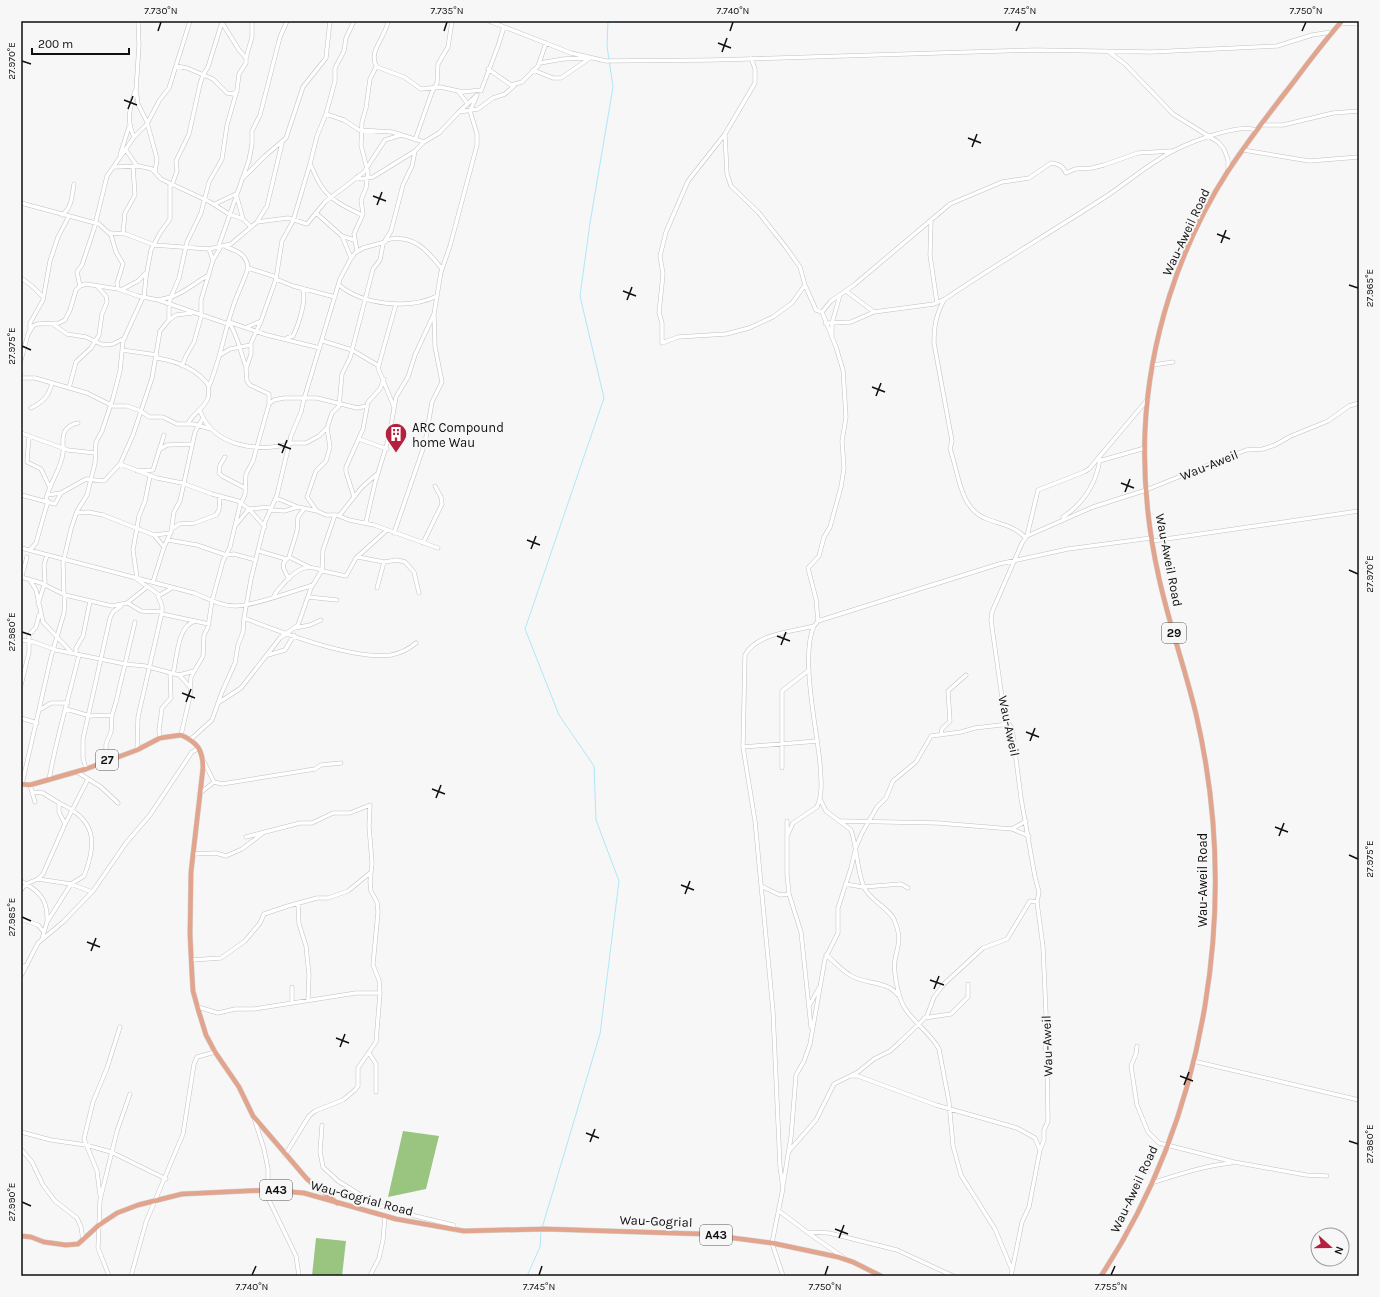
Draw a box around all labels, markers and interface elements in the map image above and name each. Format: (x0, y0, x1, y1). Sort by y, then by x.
text: 7.730°N (144, 5, 178, 17)
text: 7.735°N (431, 5, 463, 17)
text: 7.740°N (717, 5, 749, 17)
text: 7.745°N (1004, 5, 1036, 17)
text: 7.750°N (1289, 5, 1323, 17)
scale bar (32, 30, 129, 56)
text: 200 m (38, 37, 73, 51)
text: 27.970°E (6, 42, 18, 80)
street label: Wau-Aweil Road (1159, 186, 1213, 278)
text: 27.965°E (1364, 269, 1376, 307)
text: 27.975°E (6, 327, 18, 365)
place label: ARC Compound home Wau (412, 420, 504, 450)
building icon: ARC Compound home Wau (383, 421, 409, 454)
street label: Wau-Aweil (1178, 447, 1240, 483)
street label: Wau-Aweil Road (1153, 512, 1185, 608)
text: 27.970°E (1364, 555, 1376, 593)
text: 27.980°E (6, 612, 18, 652)
road number: 29 (1162, 623, 1186, 643)
street label: Wau-Aweil (995, 694, 1023, 758)
road number: 27 (96, 750, 118, 770)
street label: Wau-Aweil Road (1195, 833, 1210, 927)
text: 27.975°E (1364, 840, 1376, 878)
text: 27.985°E (6, 898, 18, 936)
street label: Wau-Aweil (1038, 1015, 1056, 1077)
text: 27.980°E (1364, 1124, 1376, 1164)
street label: Wau-Aweil Road (1107, 1143, 1161, 1235)
street label: Wau-Gogrial Road (309, 1177, 415, 1219)
road number: A43 (260, 1180, 292, 1200)
text: 27.990°E (6, 1183, 18, 1221)
street label: Wau-Gogrial (619, 1212, 693, 1230)
road number: A43 (700, 1225, 732, 1245)
north arrow (1310, 1227, 1350, 1267)
text: N (1331, 1244, 1346, 1256)
text: 7.740°N (236, 1281, 268, 1293)
text: 7.745°N (523, 1281, 555, 1293)
text: 7.750°N (808, 1281, 842, 1293)
text: 7.755°N (1095, 1281, 1127, 1293)

